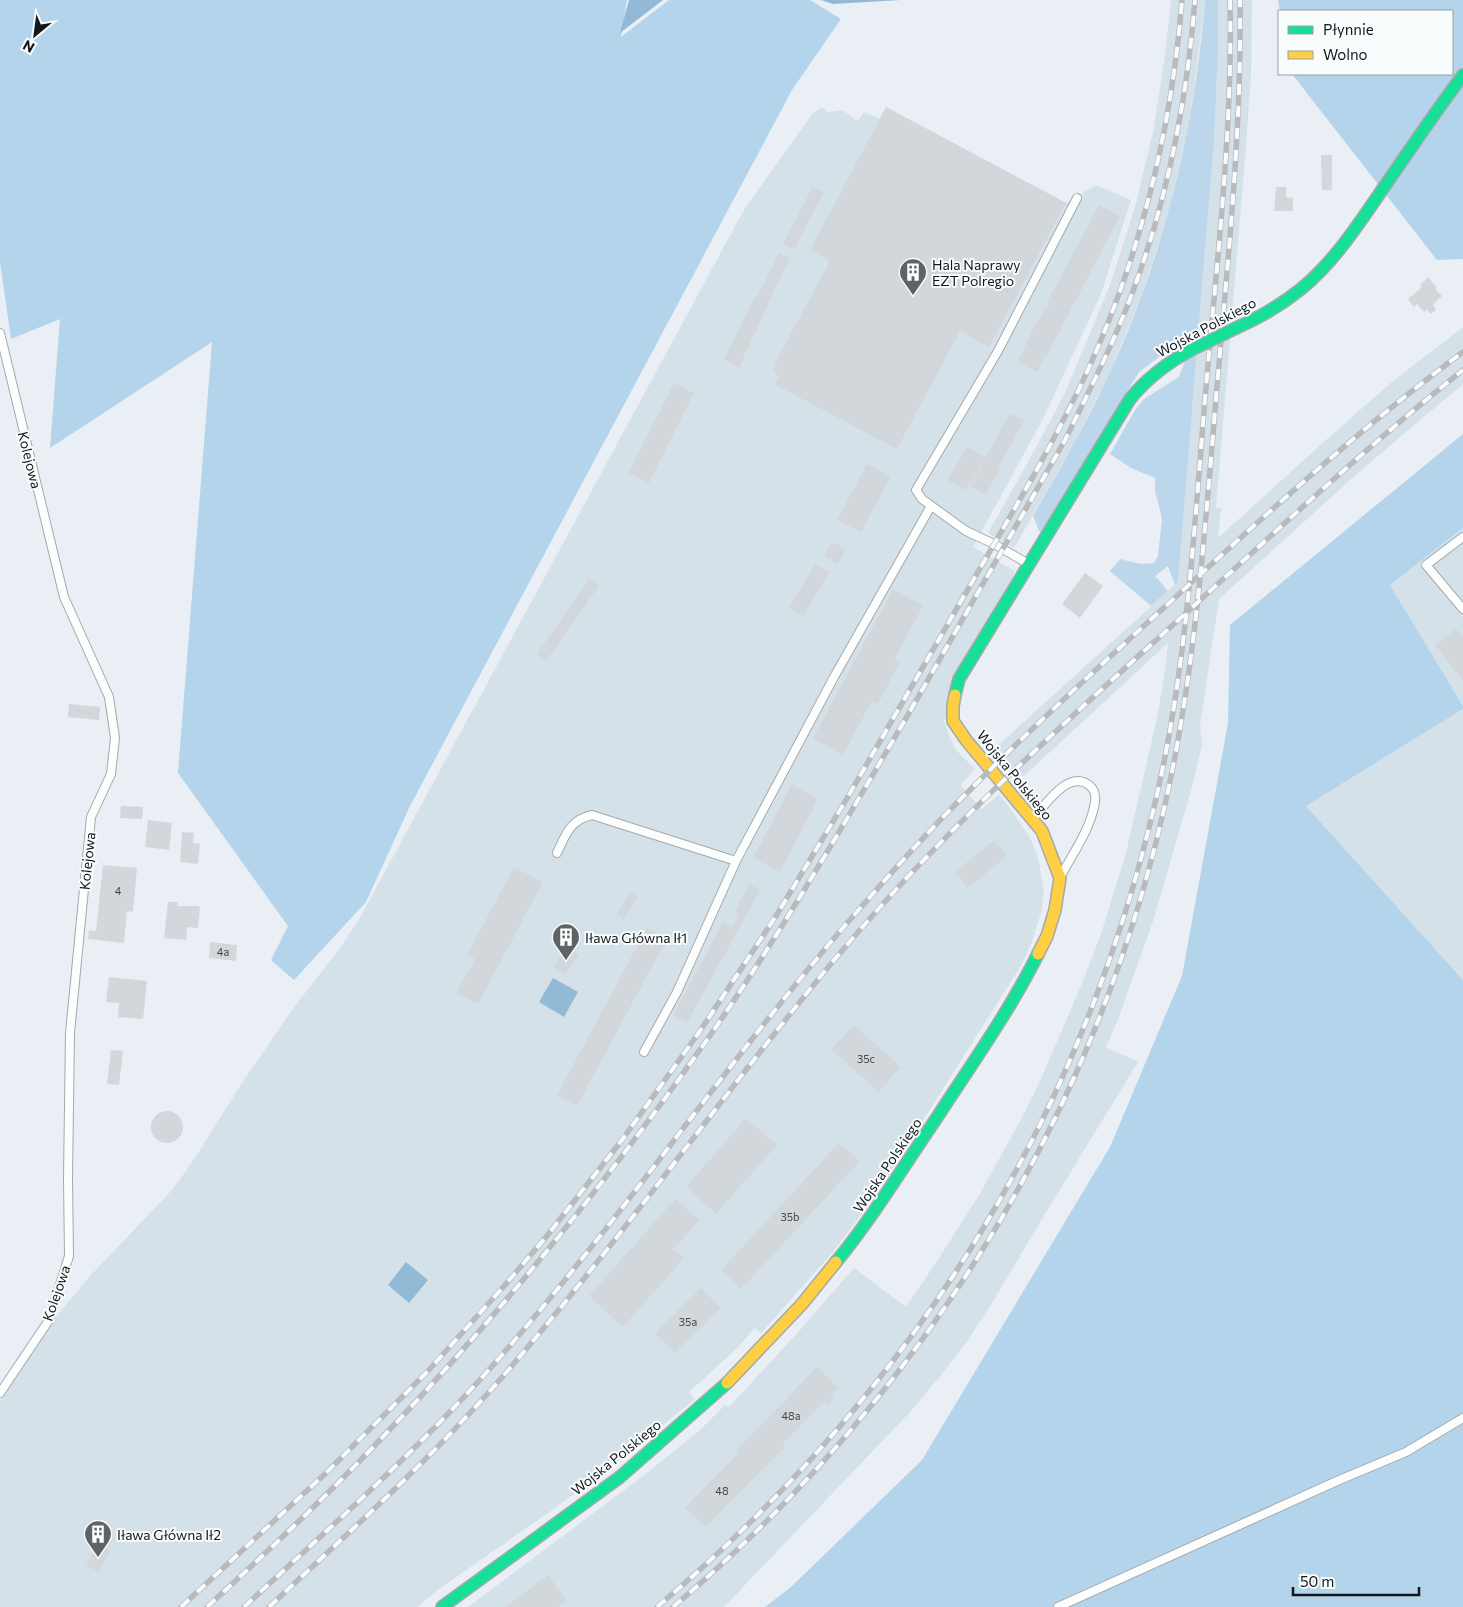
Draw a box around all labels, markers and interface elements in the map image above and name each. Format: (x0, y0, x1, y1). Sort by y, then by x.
north arrow (10, 10, 60, 60)
legend (1278, 10, 1453, 75)
text: Płynnie (1323, 20, 1374, 38)
text: N (20, 37, 37, 57)
text: Wolno (1323, 45, 1368, 63)
place label: Hala Naprawy EZT Polregio (932, 256, 1021, 289)
building icon: Hala Naprawy EZT Polregio (898, 257, 928, 296)
street label: Wojska Polskiego (1153, 294, 1259, 360)
street label: Kolejowa (15, 430, 45, 490)
street label: Wojska Polskiego (974, 727, 1056, 823)
street label: Kolejowa (76, 831, 98, 891)
house number: 4 (115, 884, 122, 897)
building icon: Iława Główna Ił1 (551, 922, 581, 961)
place label: Iława Główna Ił1 (585, 929, 687, 946)
house number: 4a (217, 945, 229, 958)
house number: 35c (857, 1052, 875, 1065)
street label: Wojska Polskiego (849, 1114, 925, 1216)
house number: 35b (780, 1210, 800, 1223)
street label: Kolejowa (38, 1263, 74, 1323)
house number: 35a (679, 1315, 697, 1328)
house number: 48a (781, 1409, 801, 1422)
street label: Wojska Polskiego (568, 1416, 664, 1498)
house number: 48 (715, 1484, 729, 1497)
building icon: Iława Główna Ił2 (83, 1519, 113, 1558)
place label: Iława Główna Ił2 (117, 1526, 221, 1543)
scale bar (1293, 1564, 1419, 1596)
text: 50 m (1300, 1572, 1334, 1590)

